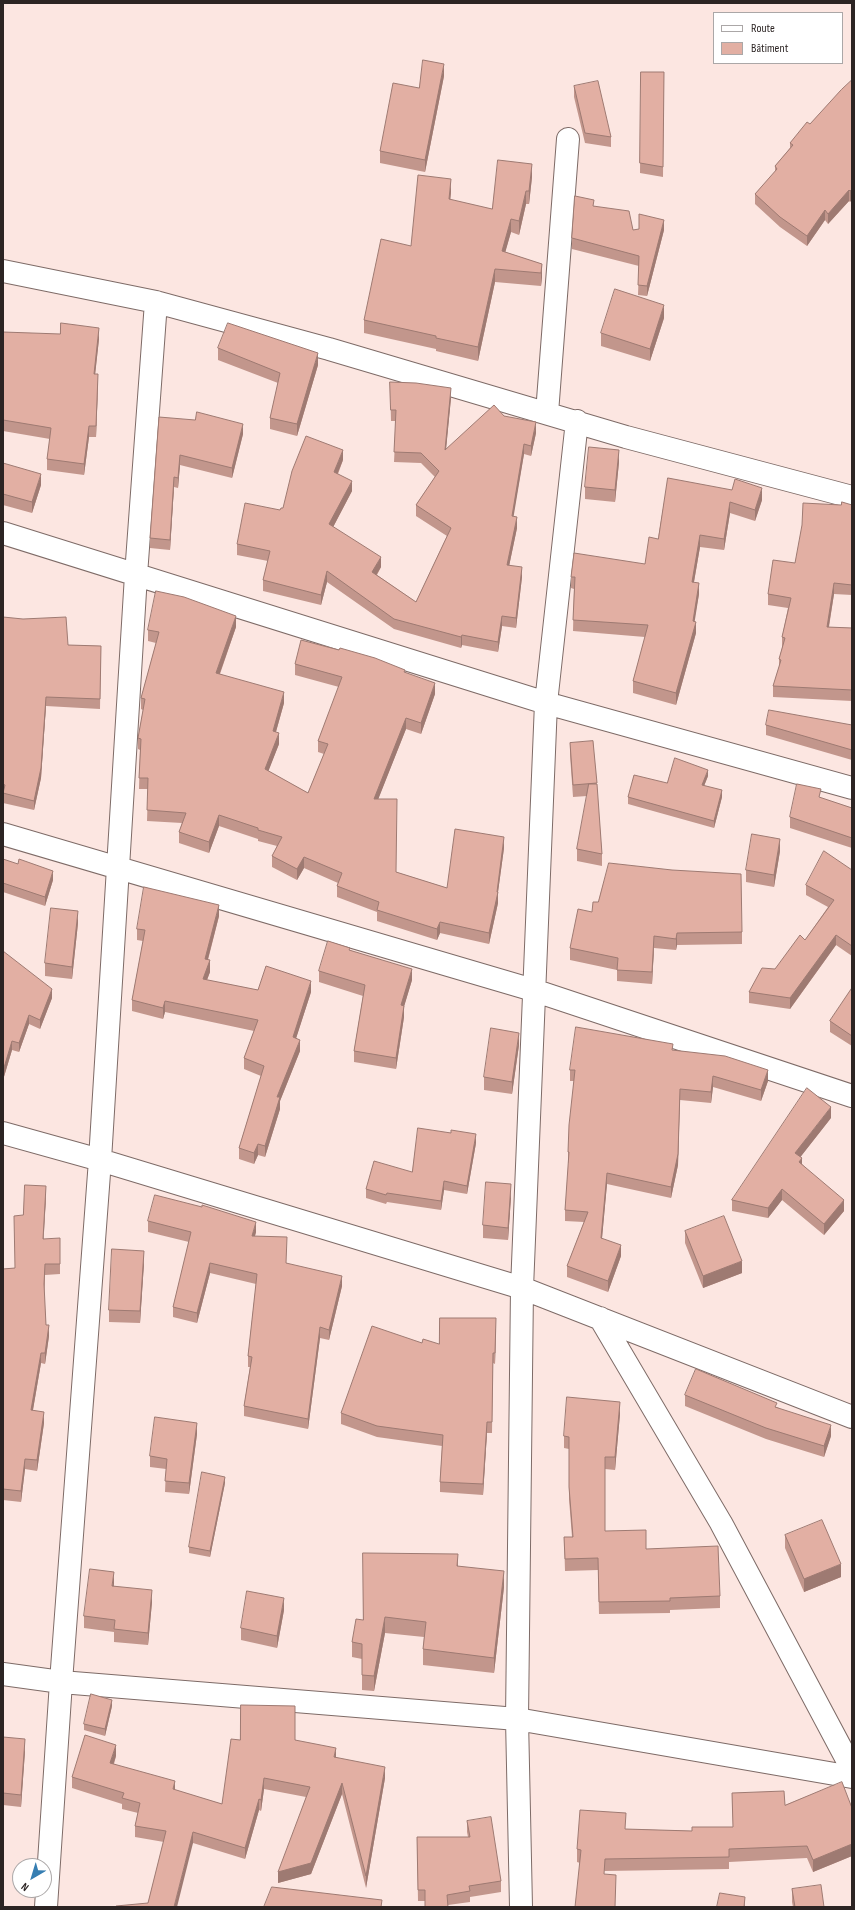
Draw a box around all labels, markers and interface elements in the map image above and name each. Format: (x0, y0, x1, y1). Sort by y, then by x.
legend (713, 12, 843, 64)
text: Route (751, 21, 775, 36)
text: Bâtiment (751, 41, 788, 56)
north arrow (12, 1858, 52, 1898)
text: N (19, 1880, 31, 1894)

